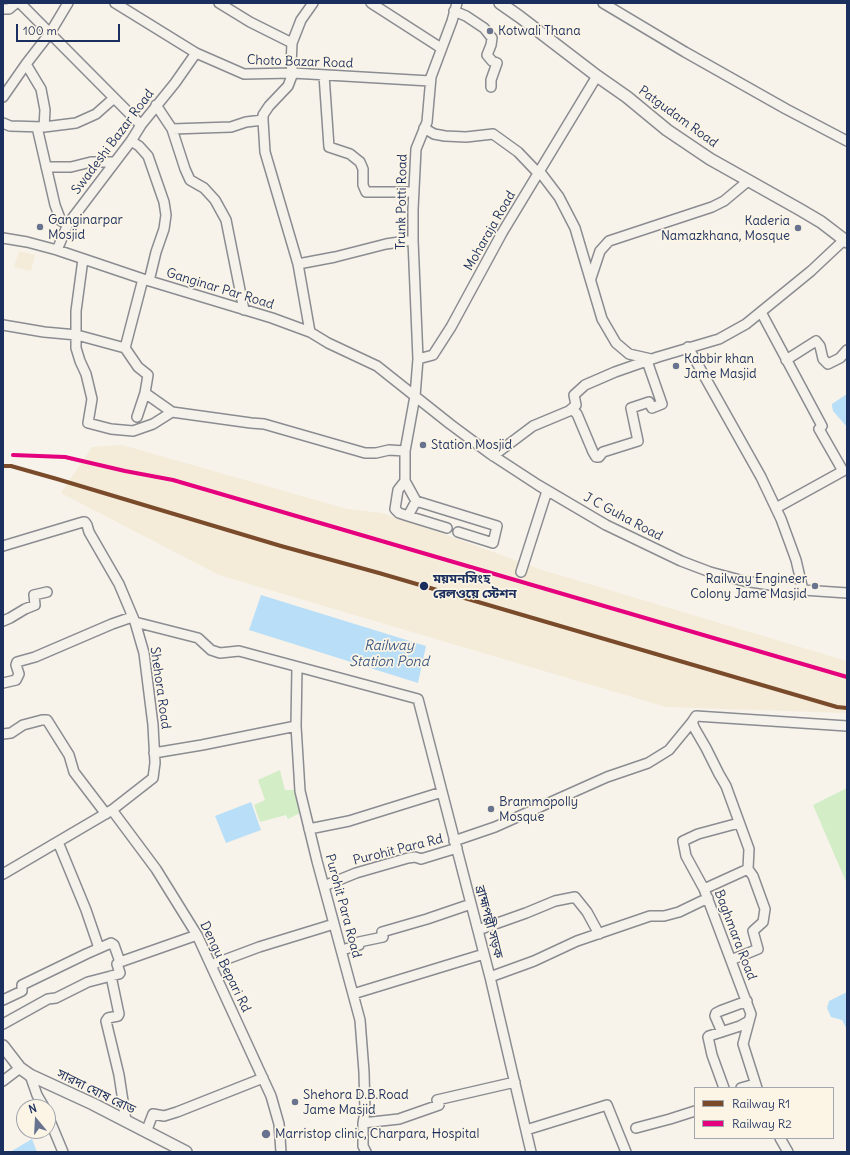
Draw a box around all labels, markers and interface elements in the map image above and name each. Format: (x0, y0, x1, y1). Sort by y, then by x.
scale bar (18, 16, 122, 42)
text: 100 m (23, 23, 57, 38)
place label: Kotwali Thana (498, 23, 581, 39)
marker: Kotwali Thana (485, 26, 495, 36)
street label: Choto Bazar Road (247, 52, 353, 72)
street label: Patgudam Road (635, 83, 721, 151)
street label: Swadeshi Bazar Road (69, 87, 157, 197)
street label: Trunk Potti Road (393, 154, 411, 250)
street label: Moharaja Road (461, 188, 519, 274)
place label: Ganginarpar Mosjid (48, 212, 123, 243)
place label: Kaderia Namazkhana, Mosque (661, 213, 790, 244)
marker: Ganginarpar Mosjid (35, 222, 45, 232)
marker: Kaderia Namazkhana, Mosque (793, 223, 803, 233)
street label: Ganginar Par Road (164, 265, 276, 313)
place label: Kabbir khan Jame Masjid (684, 351, 757, 382)
marker: Kabbir khan Jame Masjid (671, 361, 681, 371)
place label: Station Mosjid (431, 437, 512, 453)
marker: Station Mosjid (418, 440, 428, 450)
street label: J C Guha Road (581, 490, 665, 544)
place label: ময়মনসিংহ রেলওয়ে স্টেশন (433, 571, 517, 602)
place label: Railway Engineer Colony Jame Masjid (690, 571, 807, 602)
marker: ময়মনসিংহ রেলওয়ে স্টেশন (418, 580, 430, 592)
marker: Railway Engineer Colony Jame Masjid (810, 581, 820, 591)
water label: Railway Station Pond (349, 638, 429, 670)
street label: Shehora Road (147, 646, 173, 730)
place label: Brammopolly Mosque (499, 794, 578, 825)
marker: Brammopolly Mosque (486, 804, 496, 814)
street label: Purohit Para Rd (351, 831, 445, 869)
street label: Purohit Para Road (322, 852, 364, 960)
street label: ব্রাহ্মপল্লী সড়ক (472, 884, 506, 960)
street label: Baghmara Road (711, 888, 759, 982)
street label: Dengu Bepari Rd (196, 919, 254, 1015)
street label: সারদা ঘোষ রোড (54, 1066, 138, 1118)
place label: Shehora D.B.Road Jame Masjid (303, 1087, 409, 1118)
legend (694, 1087, 834, 1139)
text: Railway R1 (732, 1096, 790, 1111)
marker: Shehora D.B.Road Jame Masjid (290, 1097, 300, 1107)
north arrow (16, 1099, 56, 1139)
text: N (27, 1101, 38, 1116)
text: Railway R2 (732, 1116, 792, 1131)
place label: Marristop clinic, Charpara, Hospital (275, 1126, 479, 1142)
marker: Marristop clinic, Charpara, Hospital (260, 1128, 272, 1140)

